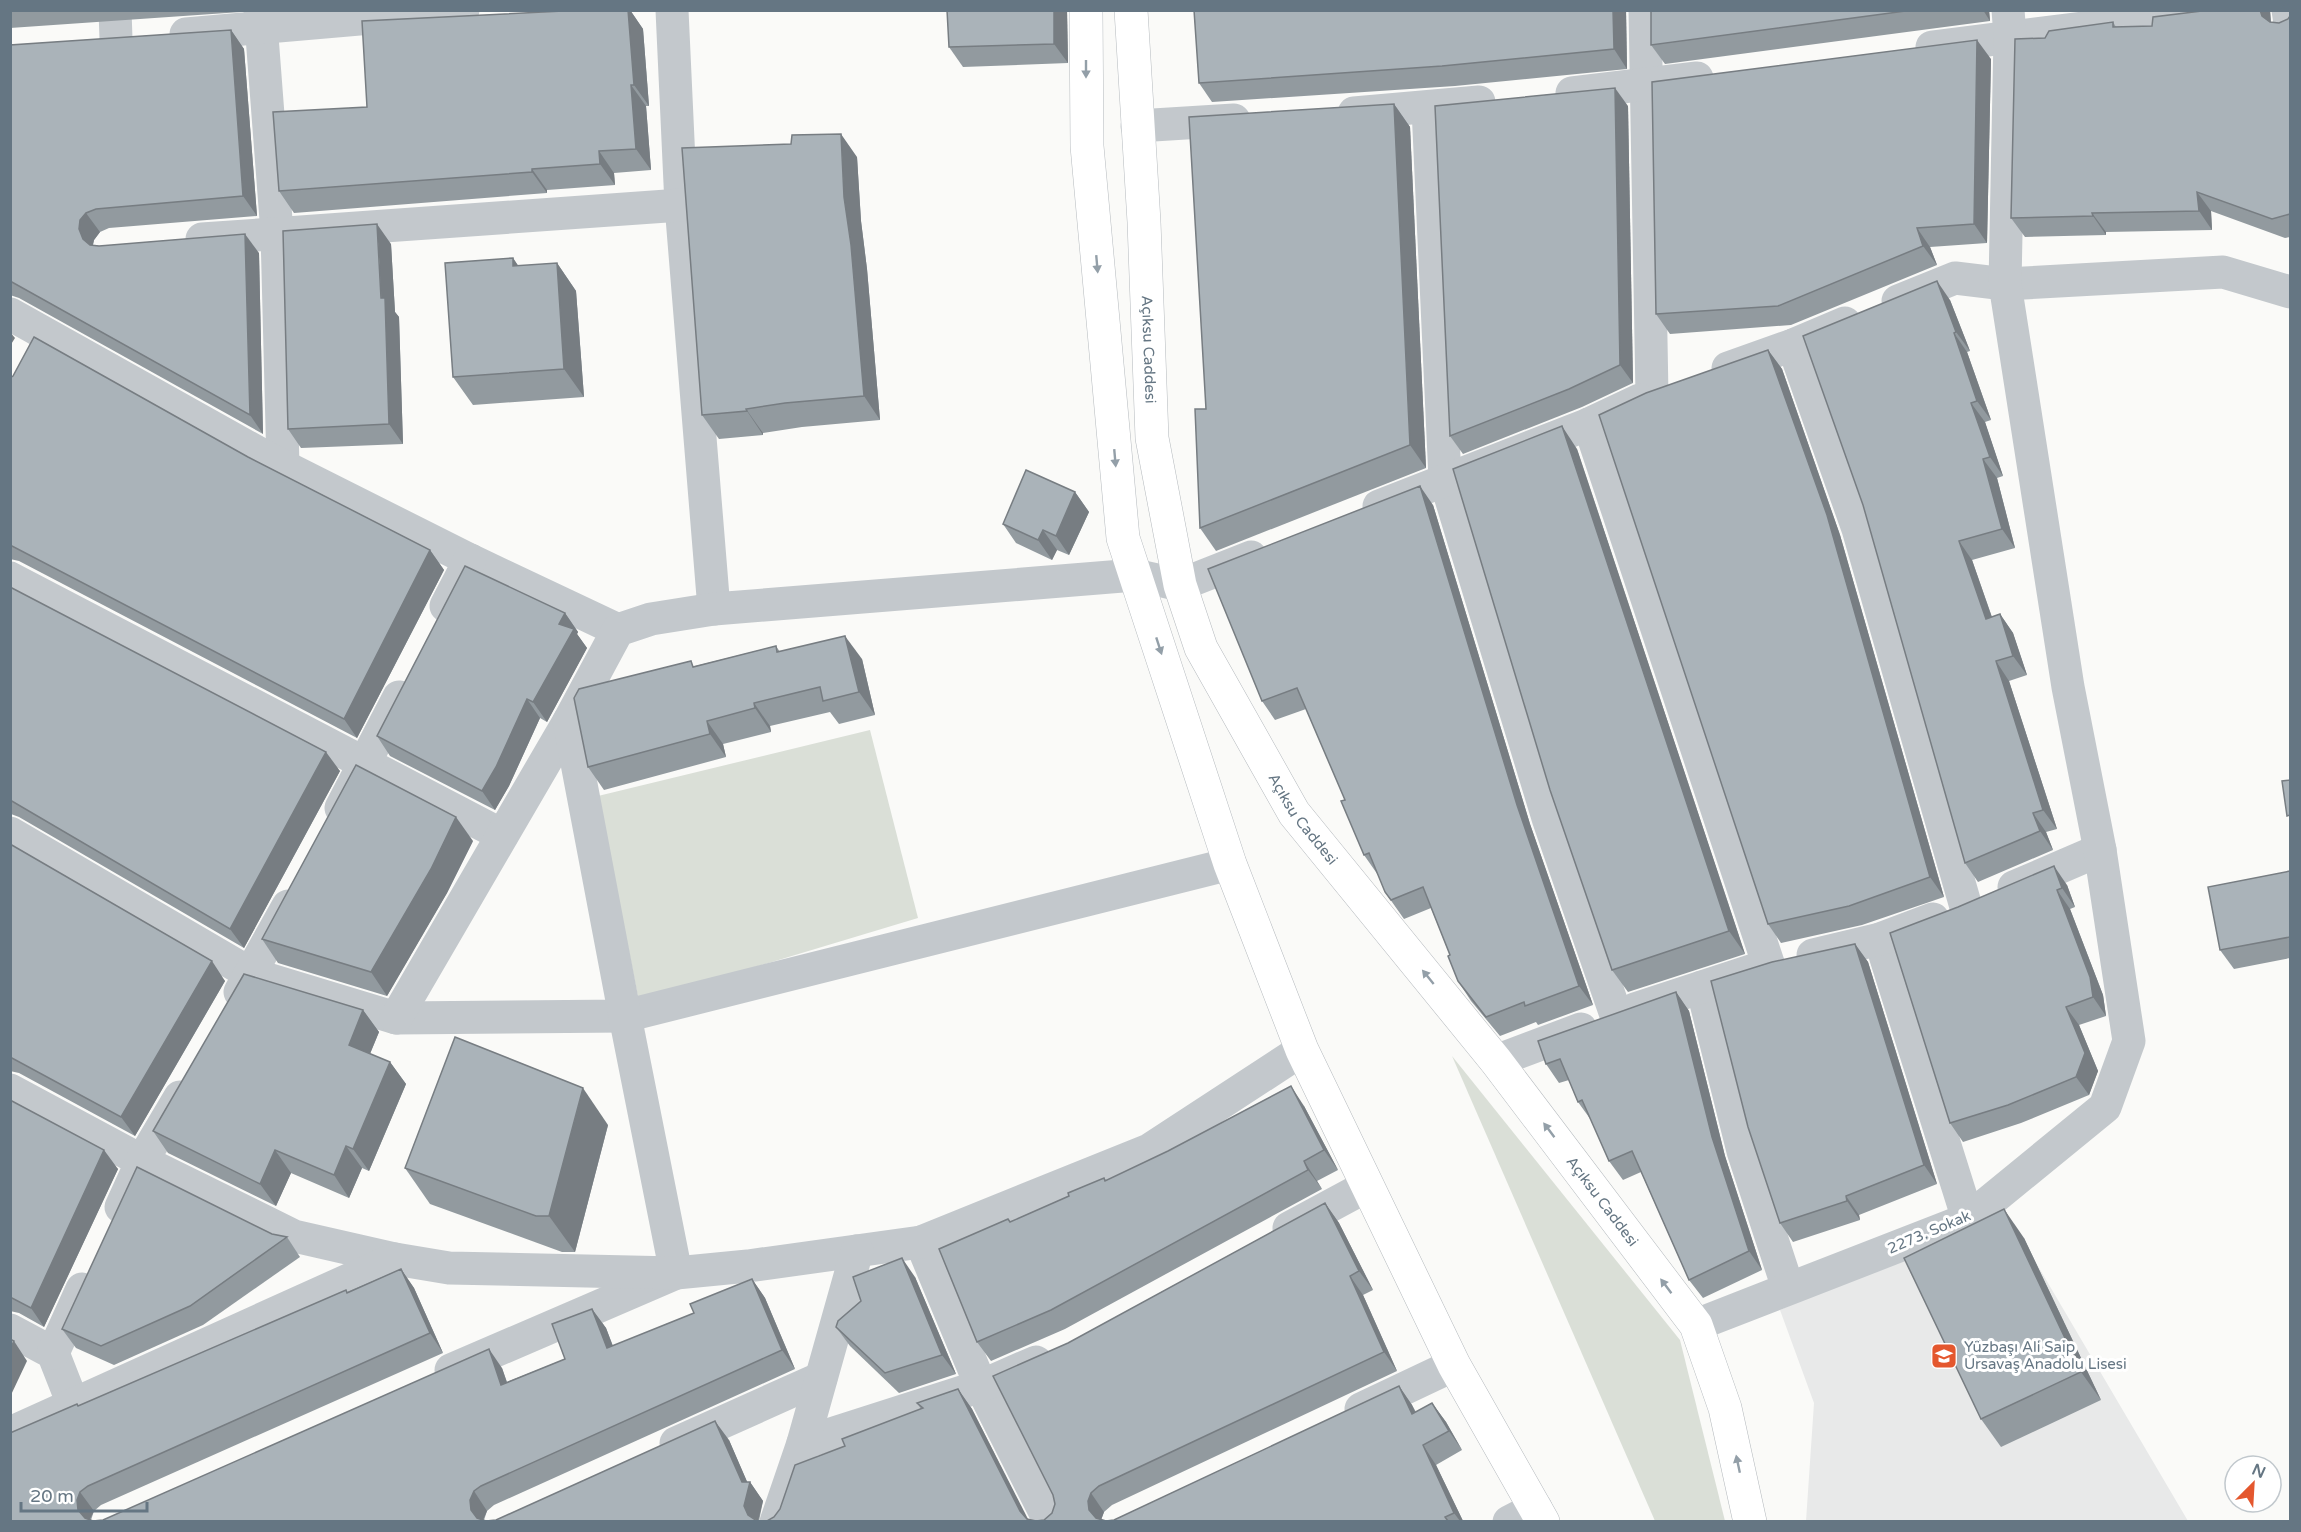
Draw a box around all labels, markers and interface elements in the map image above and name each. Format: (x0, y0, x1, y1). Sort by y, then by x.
one-way arrow (1081, 59, 1091, 78)
one-way arrow (1093, 254, 1102, 273)
street label: Açıksu Caddesi (1138, 295, 1160, 404)
one-way arrow (1110, 448, 1120, 467)
one-way arrow (1155, 637, 1164, 655)
street label: Açıksu Caddesi (1264, 770, 1342, 868)
one-way arrow (1421, 969, 1434, 985)
one-way arrow (1542, 1122, 1555, 1138)
street label: Açıksu Caddesi (1562, 1153, 1642, 1250)
street label: 2273. Sokak (1885, 1206, 1973, 1258)
one-way arrow (1661, 1278, 1673, 1293)
place label: Yüzbaşı Ali Saip Ursavaş Anadolu Lisesi (1964, 1338, 2127, 1373)
school or university icon: Yüzbaşı Ali Saip Ursavaş Anadolu Lisesi (1929, 1341, 1959, 1371)
north arrow (2223, 1454, 2283, 1514)
one-way arrow (1732, 1455, 1742, 1474)
text: N (2249, 1459, 2269, 1483)
scale bar (21, 1475, 147, 1513)
text: 20 m (30, 1485, 74, 1507)

